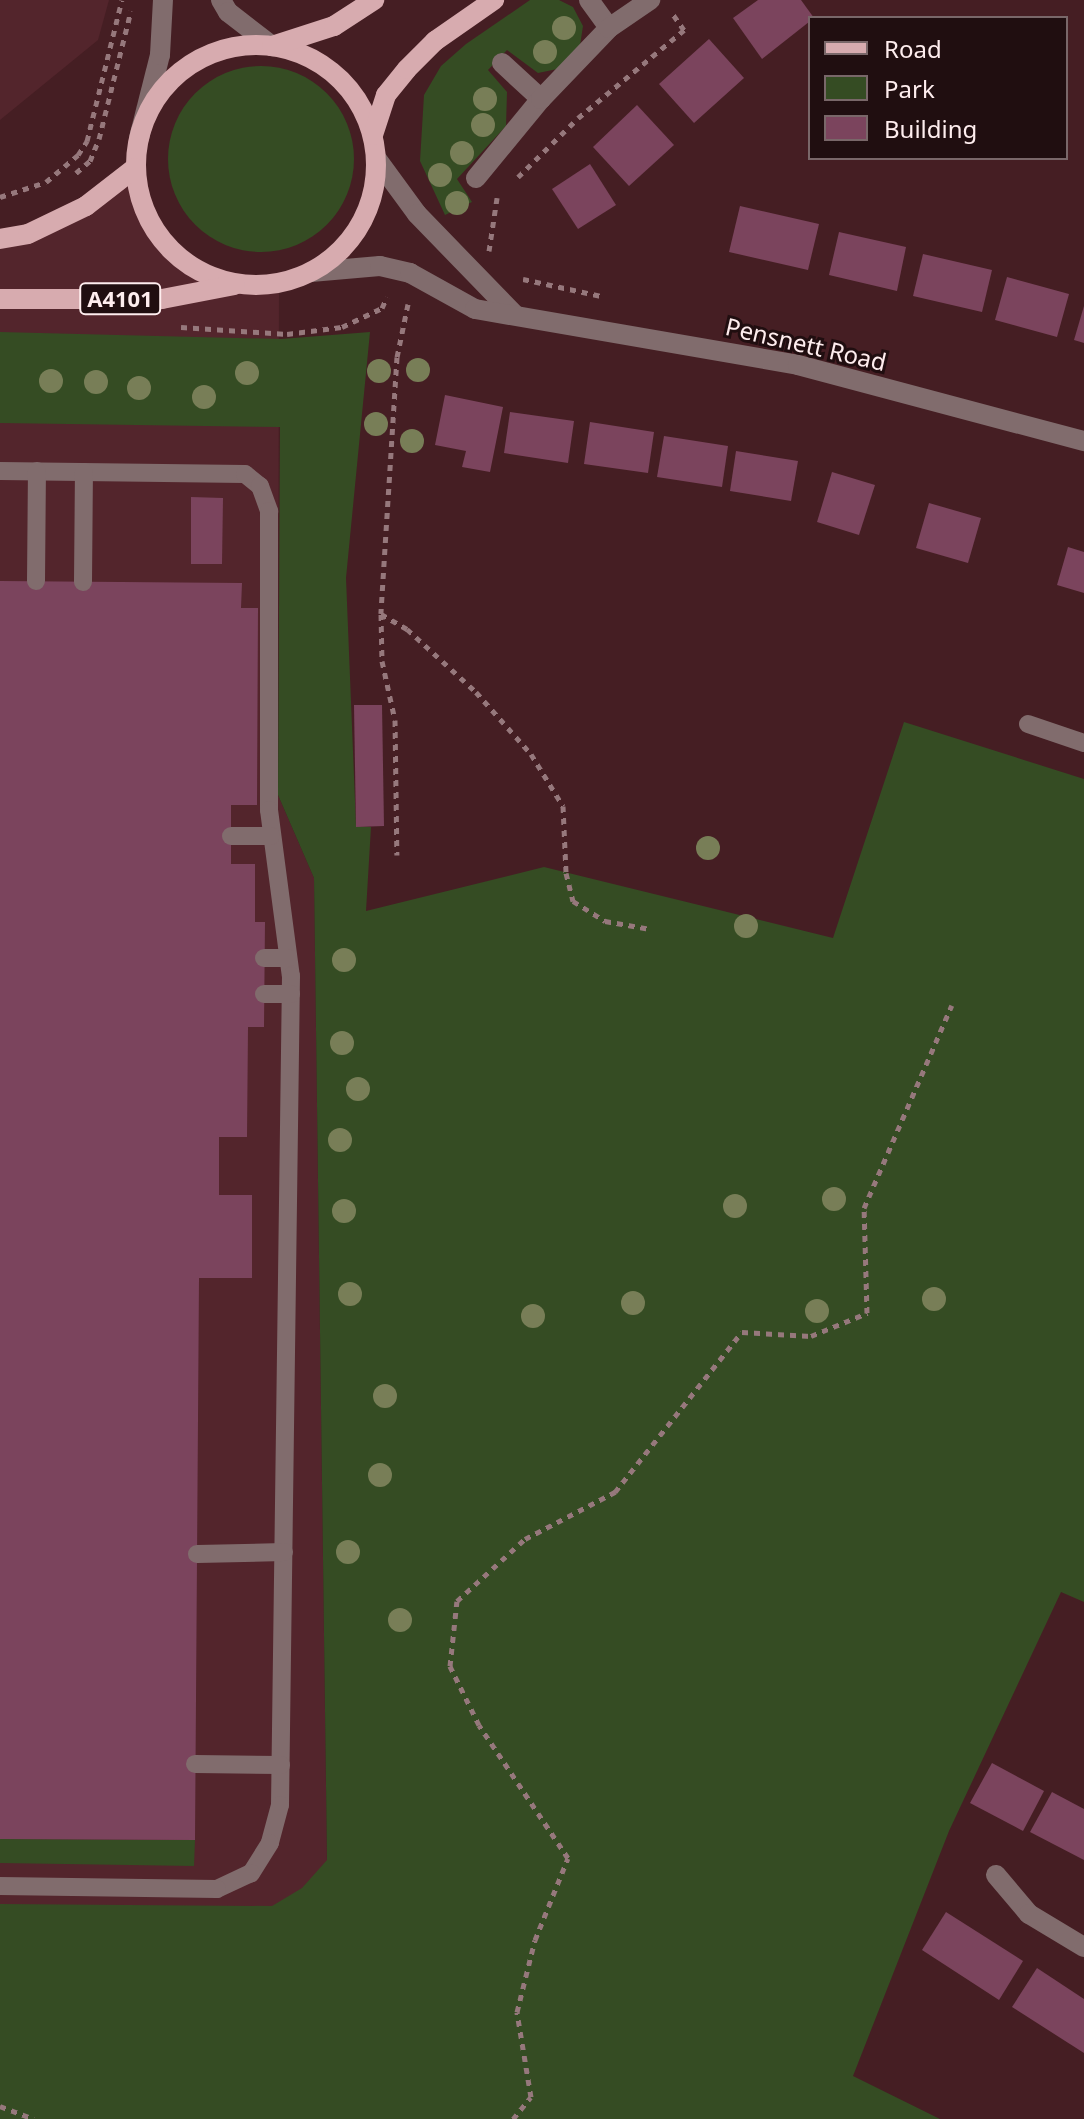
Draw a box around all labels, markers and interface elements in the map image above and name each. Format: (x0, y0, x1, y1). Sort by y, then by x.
legend (808, 16, 1068, 160)
text: Road (884, 32, 942, 65)
text: Park (884, 72, 935, 105)
text: Building (884, 112, 977, 145)
road number: A4101 (78, 281, 162, 317)
street label: Pensnett Road (723, 312, 889, 376)

